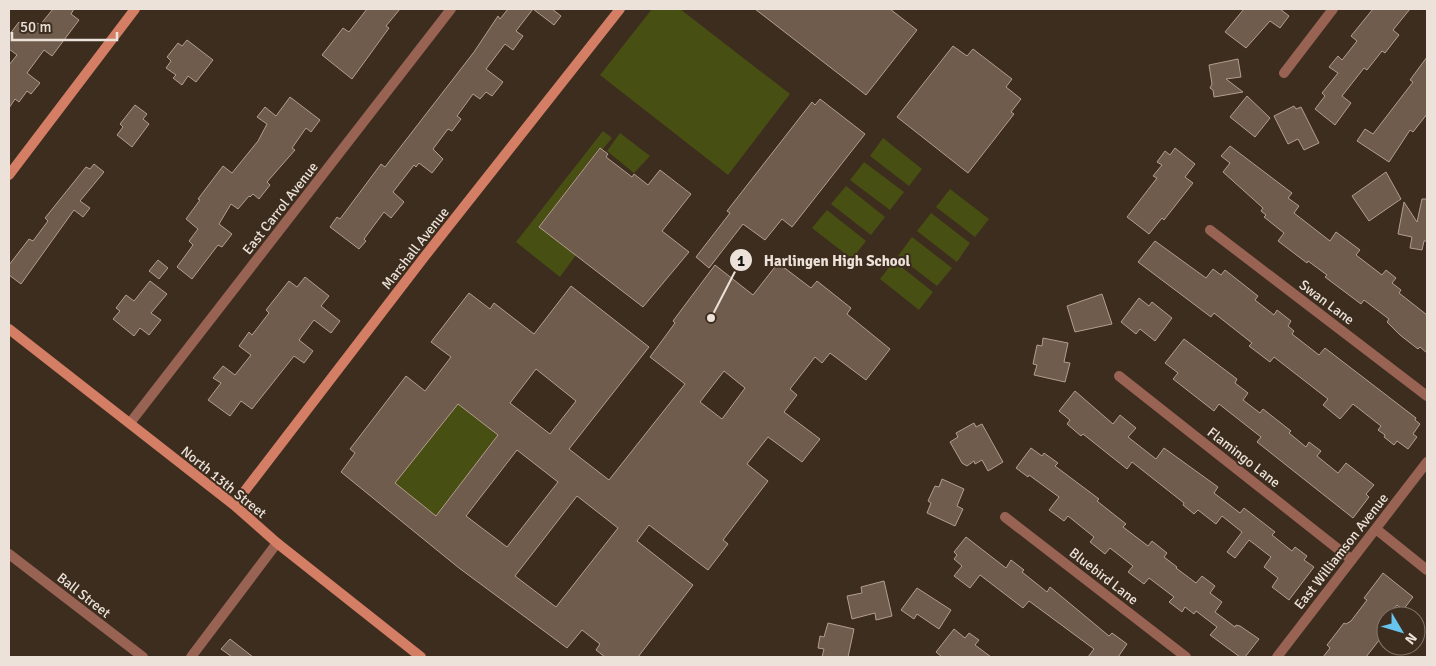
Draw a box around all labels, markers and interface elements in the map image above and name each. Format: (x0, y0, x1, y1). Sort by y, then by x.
scale bar (12, 10, 118, 42)
text: 50 m (20, 18, 51, 36)
street label: East Carrol Avenue (239, 159, 322, 258)
street label: Marshall Avenue (378, 204, 453, 293)
callout: Harlingen High School (728, 245, 920, 275)
text: 1 (737, 252, 745, 270)
text: Harlingen High School (764, 252, 910, 270)
street label: Swan Lane (1296, 276, 1357, 329)
street label: Flamingo Lane (1204, 424, 1284, 491)
street label: North 13th Street (178, 443, 270, 522)
street label: East Williamson Avenue (1291, 490, 1392, 613)
street label: Bluebird Lane (1066, 544, 1141, 609)
street label: Ball Street (54, 569, 114, 622)
north arrow (1376, 606, 1426, 656)
text: N (1401, 630, 1421, 648)

